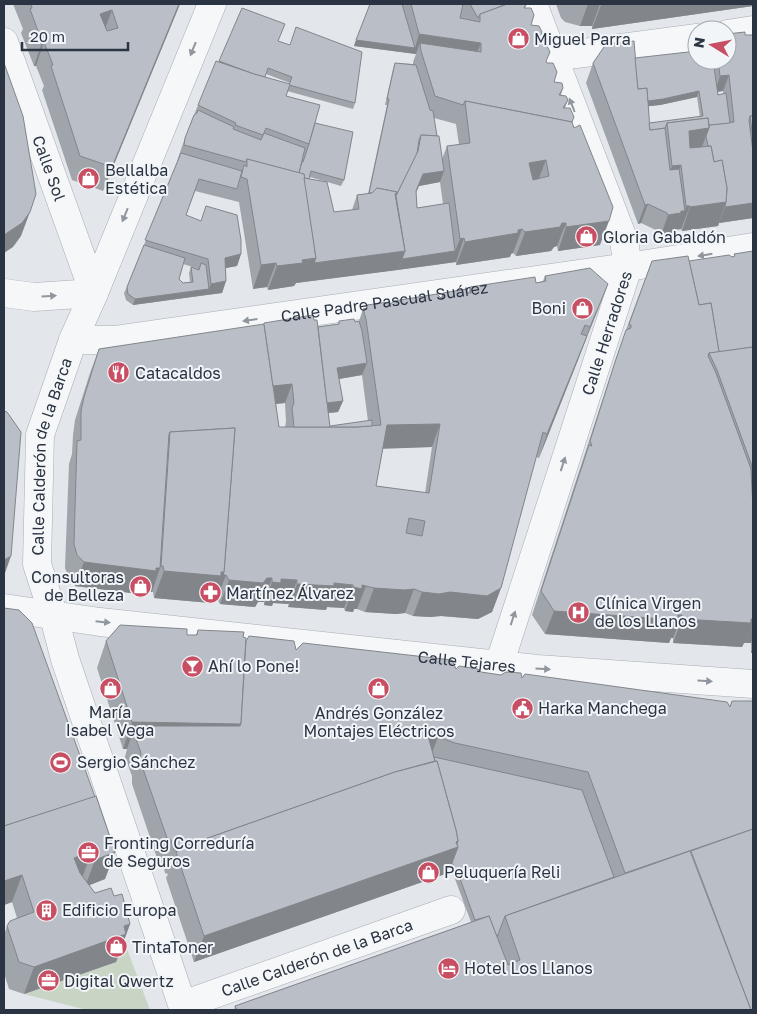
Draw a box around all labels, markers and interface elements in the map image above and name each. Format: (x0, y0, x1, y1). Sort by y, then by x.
scale bar (22, 20, 129, 52)
north arrow (687, 20, 737, 70)
text: 20 m (30, 27, 65, 45)
shop icon: Miguel Parra (506, 27, 530, 51)
place label: Miguel Parra (534, 29, 631, 49)
text: N (689, 36, 708, 49)
one-way arrow (189, 42, 197, 56)
one-way arrow (568, 98, 575, 113)
street label: Calle Sol (28, 133, 70, 204)
place label: Bellalba Estética (105, 160, 168, 198)
shop icon: Bellalba Estética (77, 167, 101, 191)
one-way arrow (121, 208, 129, 223)
shop icon: Gloria Gabaldón (575, 225, 599, 249)
place label: Gloria Gabaldón (603, 227, 726, 247)
one-way arrow (697, 251, 713, 259)
street label: Calle Herradores (577, 268, 636, 398)
street label: Calle Padre Pascual Suárez (279, 277, 489, 326)
one-way arrow (41, 292, 57, 300)
shop icon: Boni (570, 296, 594, 320)
place label: Boni (532, 298, 566, 318)
one-way arrow (242, 317, 258, 325)
street label: Calle Calderón de la Barca (27, 355, 76, 556)
restaurant icon: Catacaldos (107, 361, 131, 385)
place label: Catacaldos (135, 363, 221, 383)
one-way arrow (560, 456, 568, 471)
place label: Consultoras de Belleza (31, 567, 124, 605)
shop icon: Consultoras de Belleza (128, 574, 152, 598)
pharmacy icon: Martínez Álvarez (198, 581, 222, 605)
place label: Martínez Álvarez (226, 583, 354, 603)
place label: Clínica Virgen de los Llanos (595, 593, 701, 631)
hospital icon: Clínica Virgen de los Llanos (567, 600, 591, 624)
one-way arrow (510, 611, 518, 626)
one-way arrow (95, 618, 111, 626)
street label: Calle Tejares (417, 646, 517, 677)
bar icon: Ahí lo Pone! (180, 654, 204, 678)
place label: Ahí lo Pone! (208, 656, 299, 676)
one-way arrow (535, 666, 551, 674)
shop icon: María Isabel Vega (98, 676, 122, 700)
shop icon: Andrés González Montajes Eléctricos (367, 677, 391, 701)
one-way arrow (697, 677, 713, 685)
public building icon: Harka Manchega (510, 696, 534, 720)
place label: Harka Manchega (538, 698, 667, 718)
place label: María Isabel Vega (66, 702, 154, 740)
place label: Andrés González Montajes Eléctricos (304, 703, 454, 741)
sports icon: Sergio Sánchez (49, 750, 73, 774)
place label: Sergio Sánchez (77, 752, 195, 772)
place label: Fronting Correduría de Seguros (104, 833, 254, 871)
office icon: Fronting Correduría de Seguros (76, 840, 100, 864)
shop icon: Peluquería Reli (416, 860, 440, 884)
place label: Peluquería Reli (444, 862, 560, 882)
building icon: Edificio Europa (34, 898, 58, 922)
place label: Edificio Europa (62, 900, 176, 920)
street label: Calle Calderón de la Barca (218, 914, 415, 1001)
shop icon: TintaToner (104, 935, 128, 959)
place label: TintaToner (132, 937, 213, 957)
hotel icon: Hotel Los Llanos (436, 956, 460, 980)
place label: Hotel Los Llanos (464, 958, 593, 978)
office icon: Digital Qwertz (36, 969, 60, 993)
place label: Digital Qwertz (64, 971, 174, 991)

